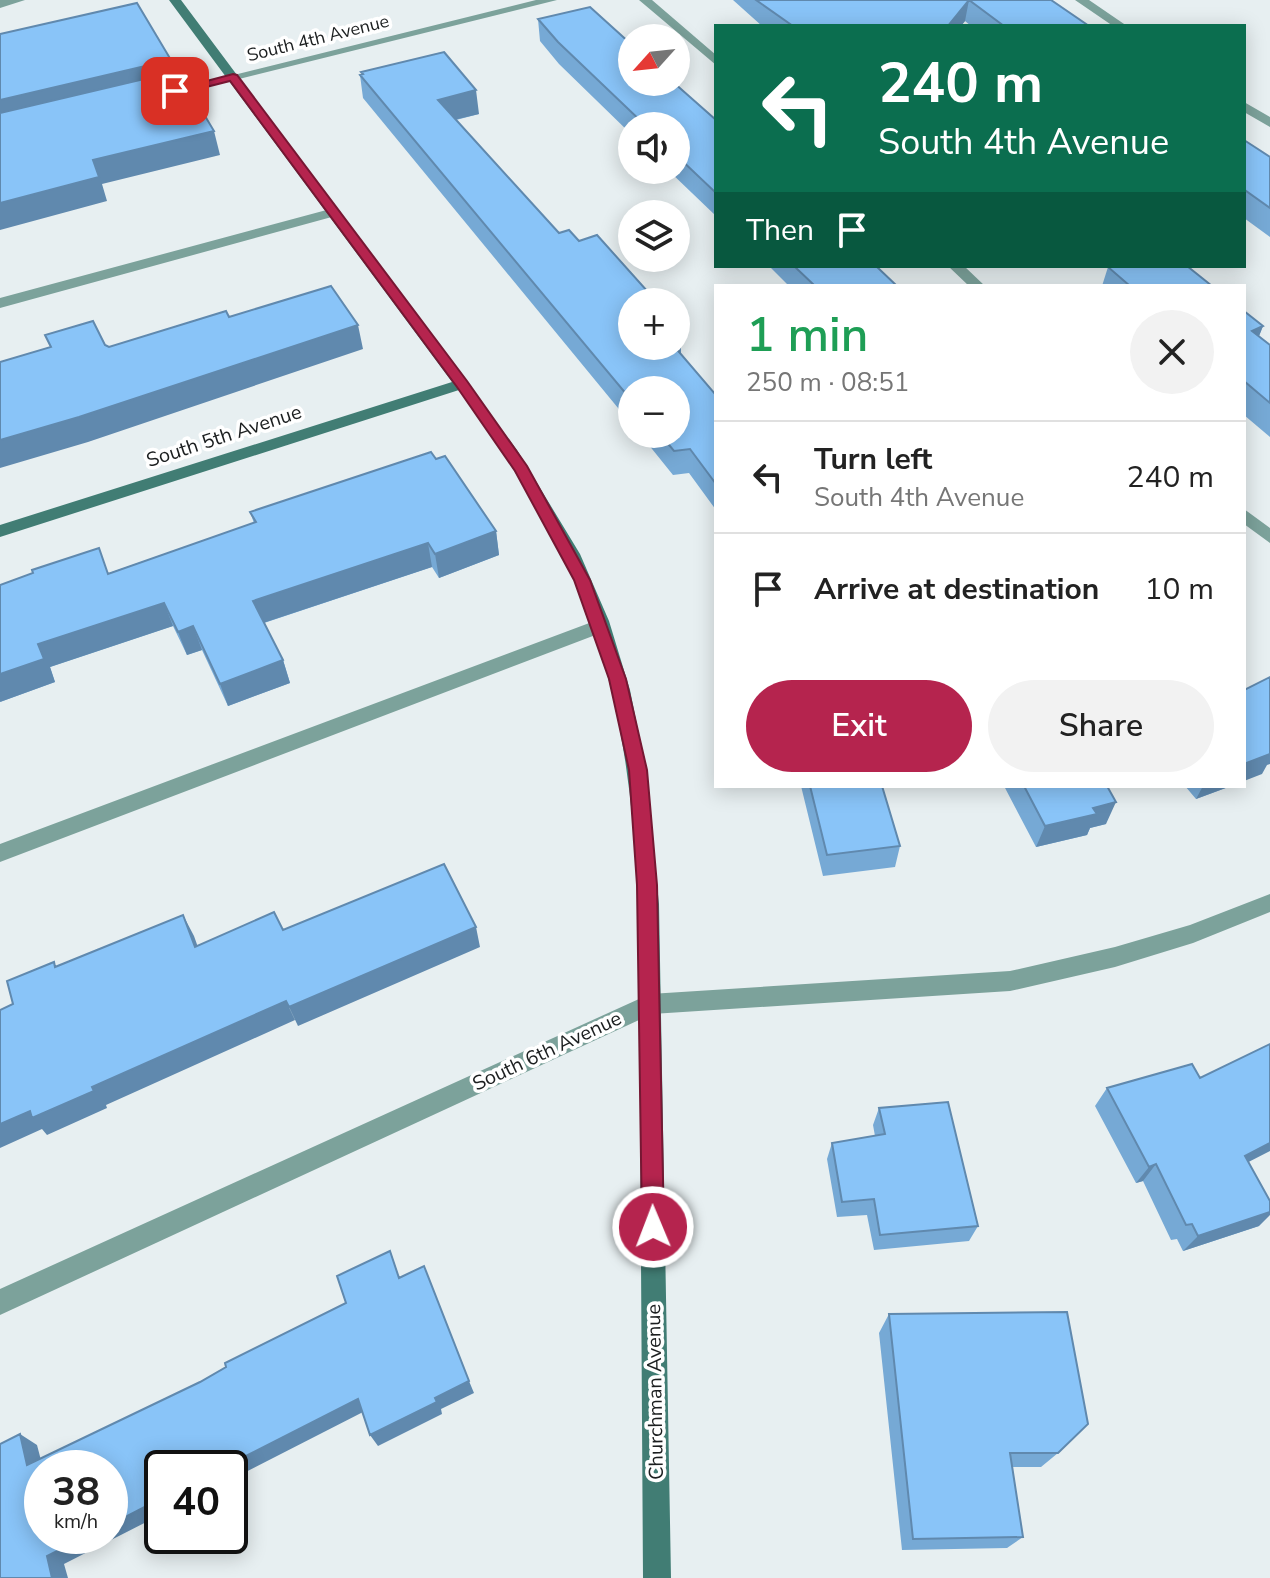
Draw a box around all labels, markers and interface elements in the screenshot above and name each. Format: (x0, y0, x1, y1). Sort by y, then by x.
street label: South 4th Avenue (244, 9, 392, 67)
north arrow (618, 24, 690, 96)
map controls (618, 24, 690, 448)
text: 240 m (878, 45, 1043, 122)
icon: left (746, 56, 850, 160)
pin (141, 57, 209, 125)
icon: arrive (153, 69, 197, 113)
button: sound (618, 112, 690, 184)
text: South 4th Avenue (878, 118, 1169, 167)
button: layers (618, 200, 690, 272)
icon: arrive (830, 208, 874, 252)
text: Then (746, 210, 814, 251)
button: + (618, 288, 690, 360)
text: 1 min (746, 302, 868, 368)
button: close (1130, 310, 1214, 394)
text: 250 m · 08:51 (746, 365, 909, 400)
button: − (618, 376, 690, 448)
street label: South 5th Avenue (143, 398, 305, 474)
text: Turn left (814, 439, 932, 480)
icon: left (746, 455, 790, 499)
text: 240 m (1127, 457, 1214, 498)
text: South 4th Avenue (814, 480, 1024, 515)
icon: arrive (746, 567, 790, 611)
text: Arrive at destination (814, 569, 1099, 610)
text: 10 m (1145, 569, 1214, 610)
button: Exit (746, 680, 972, 772)
button: Share (988, 680, 1214, 772)
street label: South 6th Avenue (468, 1005, 626, 1097)
position arrow (611, 1185, 695, 1269)
street label: Churchman Avenue (640, 1304, 670, 1480)
speed limit sign: 40 (144, 1450, 248, 1554)
text: 38 (52, 1465, 100, 1519)
text: km/h (54, 1508, 98, 1535)

